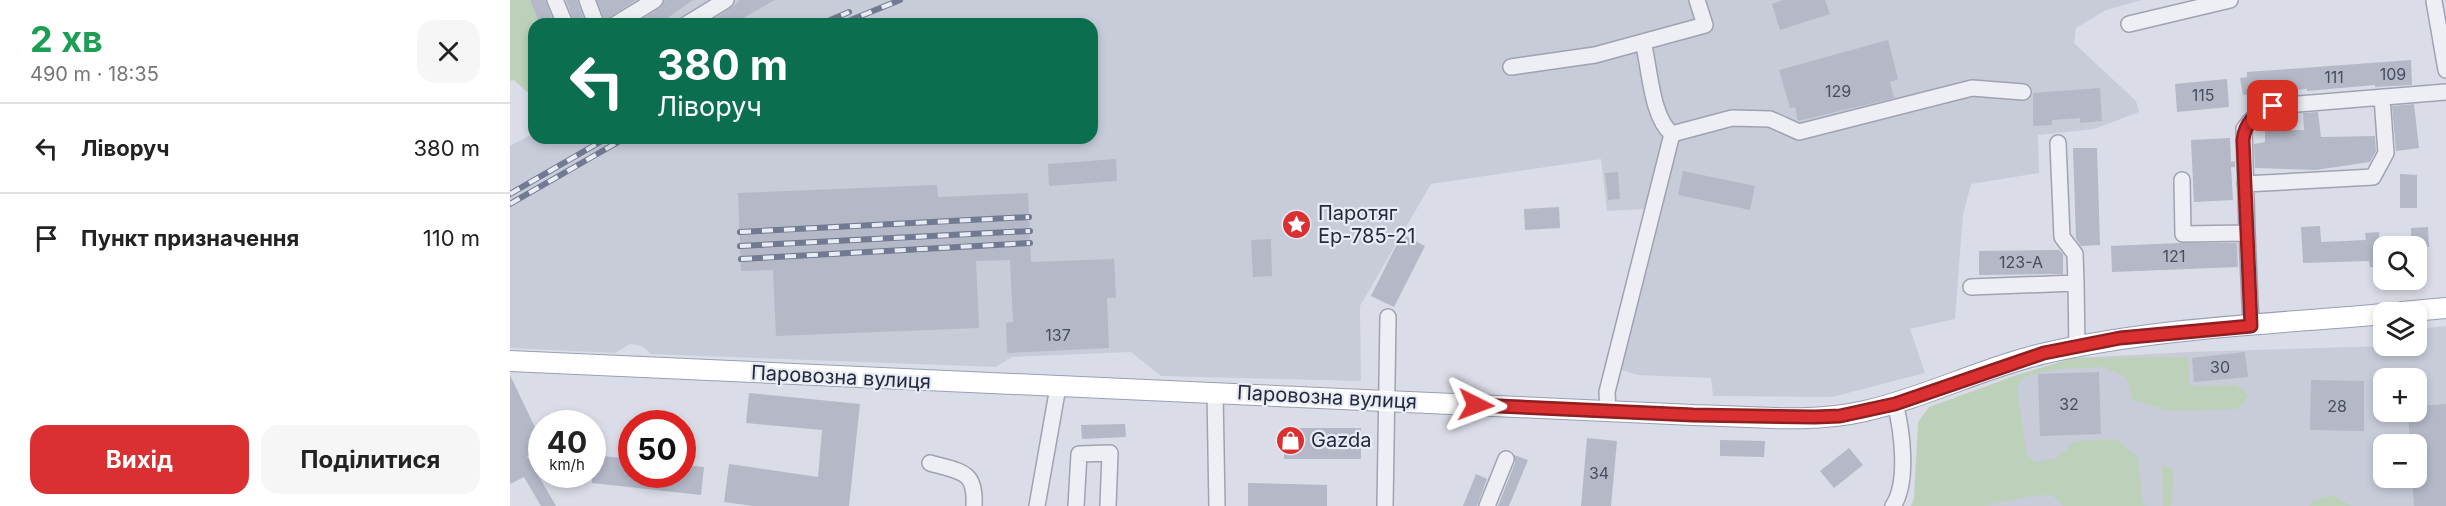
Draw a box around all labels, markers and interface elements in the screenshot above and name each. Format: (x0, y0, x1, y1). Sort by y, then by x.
text: 2 хв (30, 17, 103, 61)
button: close (417, 20, 480, 83)
text: 380 m (657, 39, 788, 90)
icon: left (558, 42, 636, 120)
text: 490 m · 18:35 (30, 62, 159, 86)
house number: 109 (2380, 64, 2406, 84)
house number: 111 (2324, 67, 2344, 87)
pin (2247, 80, 2298, 131)
house number: 129 (1825, 81, 1851, 101)
house number: 115 (2192, 85, 2214, 105)
icon: arrive (2256, 89, 2289, 122)
text: Ліворуч (657, 90, 762, 123)
icon: left (30, 132, 63, 165)
text: Ліворуч (81, 135, 169, 161)
text: 380 m (413, 135, 480, 161)
place label: Паротяг Ер-785-21 (1318, 201, 1415, 248)
place icon: Паротяг Ер-785-21 (1281, 208, 1313, 240)
icon: arrive (30, 222, 63, 255)
text: Пункт призначення (81, 225, 299, 251)
text: 110 m (423, 225, 480, 251)
map controls (2373, 236, 2427, 488)
button: search (2373, 236, 2427, 290)
house number: 121 (2163, 246, 2185, 266)
house number: 123-А (1999, 252, 2043, 272)
button: layers (2373, 302, 2427, 356)
house number: 137 (1045, 325, 1071, 345)
house number: 30 (2210, 357, 2230, 377)
street label: Паровозна вулиця (750, 360, 932, 394)
button: + (2373, 368, 2427, 422)
position arrow (1444, 373, 1508, 437)
street label: Паровозна вулиця (1236, 380, 1418, 414)
house number: 32 (2059, 394, 2079, 414)
house number: 28 (2327, 396, 2347, 416)
speed limit sign: 50 (618, 410, 696, 488)
text: 40 (547, 424, 587, 460)
shop icon: Gazda (1274, 424, 1306, 456)
button: Вихід (30, 425, 249, 494)
button: Поділитися (261, 425, 480, 494)
place label: Gazda (1311, 428, 1371, 452)
button: − (2373, 434, 2427, 488)
text: km/h (549, 455, 585, 474)
house number: 34 (1589, 463, 1609, 483)

